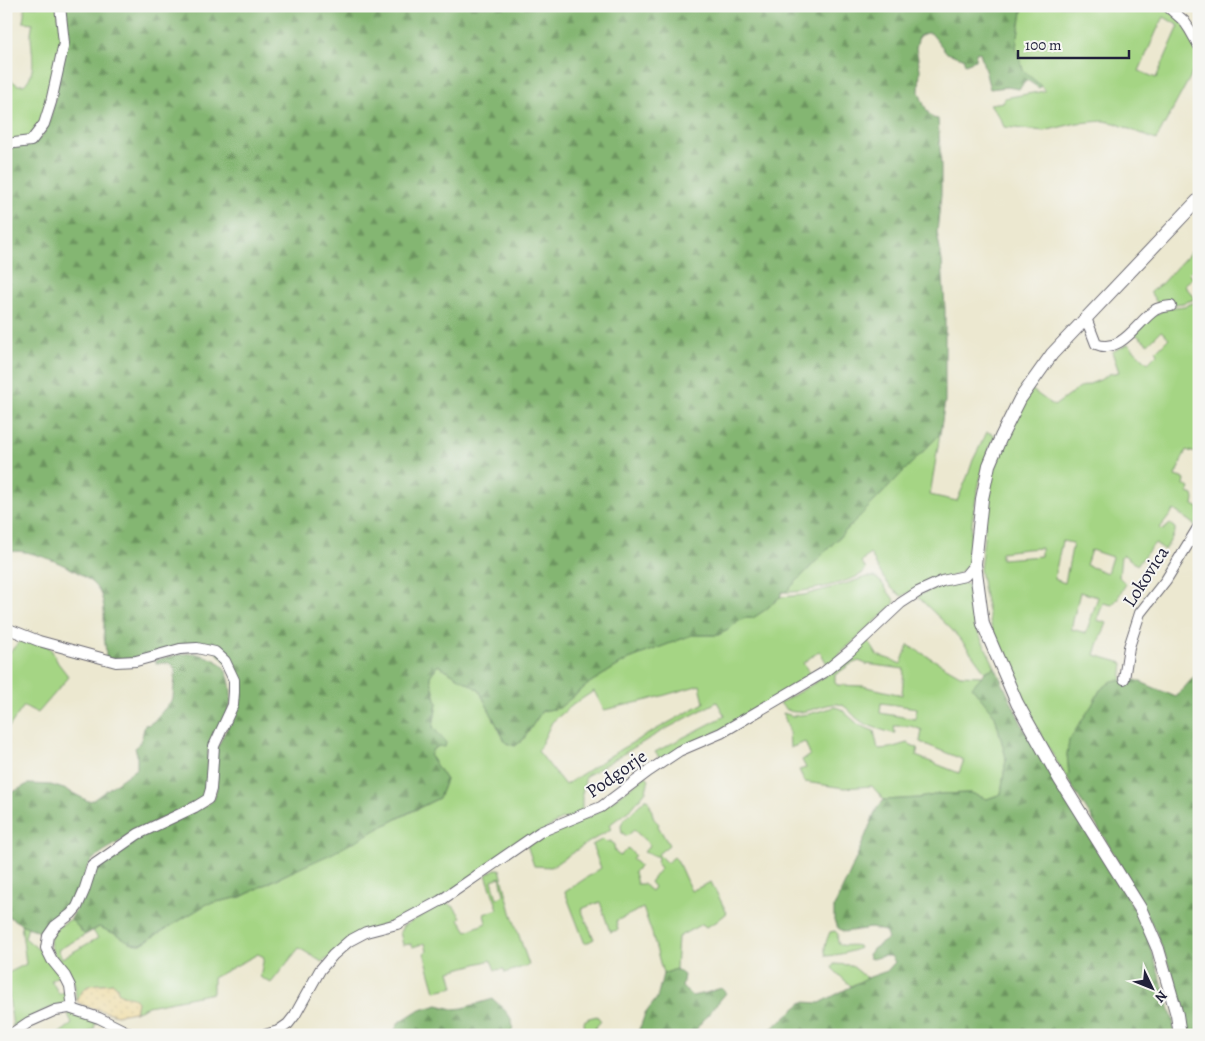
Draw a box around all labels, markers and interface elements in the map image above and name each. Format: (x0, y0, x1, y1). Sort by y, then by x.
scale bar (1018, 28, 1129, 60)
text: 100 m (1025, 35, 1062, 55)
street label: Lokovica (1116, 541, 1175, 612)
street label: Podgorje (581, 743, 652, 804)
north arrow (1128, 964, 1178, 1014)
text: N (1151, 986, 1172, 1007)

